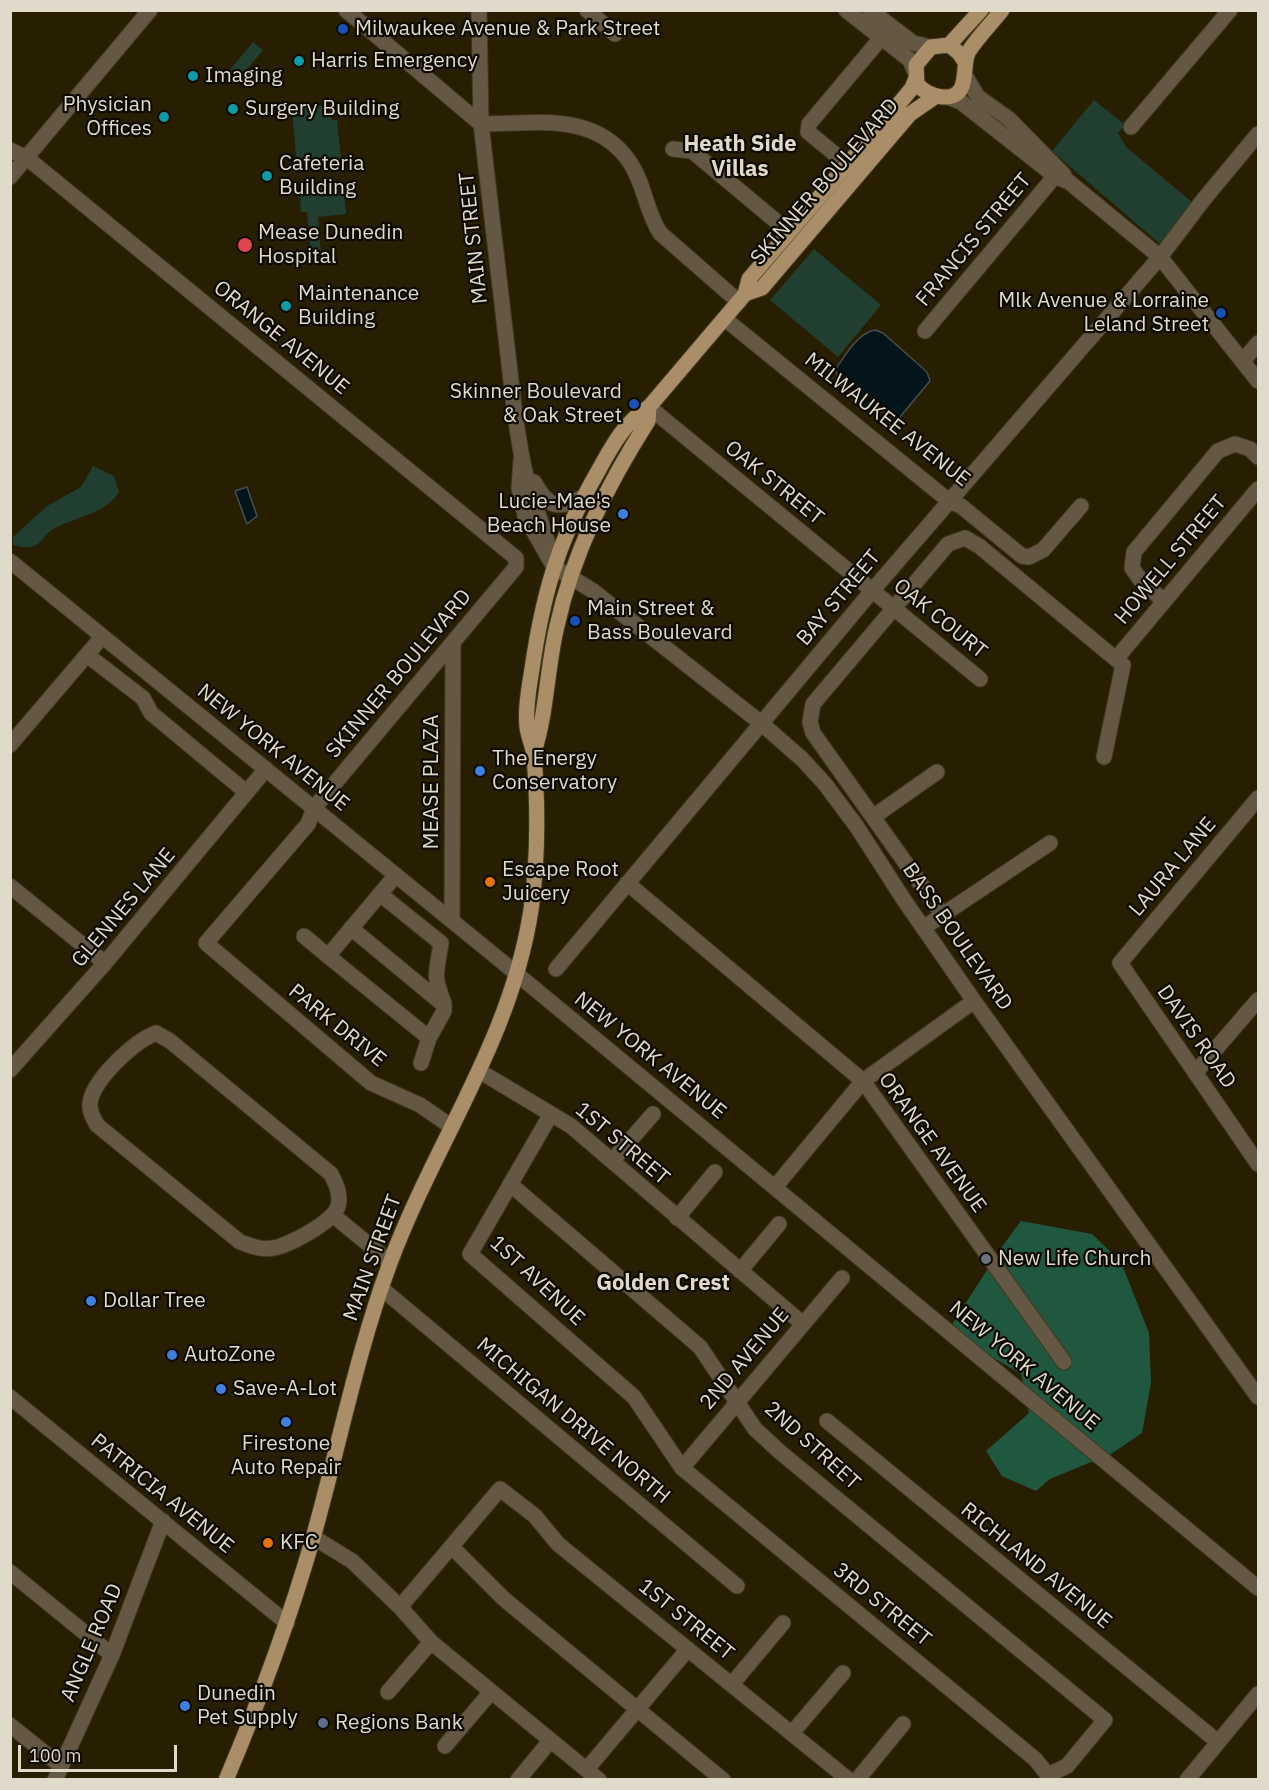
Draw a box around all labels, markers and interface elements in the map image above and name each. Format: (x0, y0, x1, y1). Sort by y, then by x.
place label: Milwaukee Avenue & Park Street (355, 16, 660, 42)
marker: Milwaukee Avenue & Park Street (336, 22, 350, 36)
place label: Harris Emergency (311, 48, 478, 74)
marker: Harris Emergency (292, 54, 306, 68)
place label: Imaging (205, 63, 282, 89)
marker: Imaging (186, 69, 200, 83)
place label: Physician Offices (63, 92, 152, 142)
street label: SKINNER BOULEVARD (746, 94, 904, 270)
place label: Surgery Building (245, 96, 399, 122)
marker: Surgery Building (226, 102, 240, 116)
marker: Physician Offices (157, 110, 171, 124)
district label: Heath Side Villas (683, 132, 797, 184)
place label: Cafeteria Building (279, 151, 364, 201)
street label: FRANCIS STREET (911, 168, 1037, 312)
marker: Cafeteria Building (260, 169, 274, 183)
street label: MAIN STREET (455, 171, 493, 305)
place label: Mease Dunedin Hospital (258, 220, 403, 270)
marker: Mease Dunedin Hospital (236, 236, 254, 254)
street label: ORANGE AVENUE (208, 276, 354, 400)
place label: Maintenance Building (298, 281, 419, 331)
place label: Mlk Avenue & Lorraine Leland Street (998, 288, 1209, 338)
marker: Maintenance Building (279, 299, 293, 313)
marker: Mlk Avenue & Lorraine Leland Street (1214, 306, 1228, 320)
street label: MILWAUKEE AVENUE (799, 348, 975, 492)
place label: Skinner Boulevard & Oak Street (450, 379, 622, 429)
marker: Skinner Boulevard & Oak Street (627, 397, 641, 411)
street label: OAK STREET (719, 435, 829, 531)
place label: Lucie-Mae's Beach House (487, 489, 611, 539)
street label: HOWELL STREET (1110, 490, 1232, 630)
marker: Lucie-Mae's Beach House (616, 507, 630, 521)
street label: BAY STREET (792, 545, 886, 651)
street label: OAK COURT (888, 574, 992, 664)
street label: SKINNER BOULEVARD (321, 584, 477, 764)
place label: Main Street & Bass Boulevard (587, 596, 733, 646)
marker: Main Street & Bass Boulevard (568, 614, 582, 628)
street label: NEW YORK AVENUE (192, 679, 354, 817)
street label: MEASE PLAZA (419, 715, 445, 849)
place label: The Energy Conservatory (492, 746, 617, 796)
marker: The Energy Conservatory (473, 764, 487, 778)
street label: LAURA LANE (1124, 812, 1222, 922)
street label: GLENNES LANE (67, 843, 181, 973)
place label: Escape Root Juicery (502, 857, 619, 907)
street label: BASS BOULEVARD (897, 858, 1017, 1016)
marker: Escape Root Juicery (483, 875, 497, 889)
street label: PARK DRIVE (283, 979, 391, 1073)
street label: DAVIS ROAD (1151, 981, 1241, 1093)
street label: NEW YORK AVENUE (569, 987, 731, 1125)
street label: ORANGE AVENUE (873, 1068, 991, 1218)
street label: 1ST STREET (570, 1097, 674, 1191)
street label: MAIN STREET (338, 1191, 408, 1325)
street label: 1ST AVENUE (484, 1231, 590, 1331)
place label: New Life Church (998, 1246, 1151, 1272)
marker: New Life Church (979, 1252, 993, 1266)
district label: Golden Crest (596, 1271, 730, 1297)
place label: Dollar Tree (103, 1288, 206, 1314)
marker: Dollar Tree (84, 1294, 98, 1308)
street label: NEW YORK AVENUE (944, 1296, 1104, 1436)
street label: 2ND AVENUE (695, 1303, 795, 1415)
street label: MICHIGAN DRIVE NORTH (471, 1333, 675, 1509)
place label: AutoZone (184, 1342, 276, 1368)
marker: AutoZone (165, 1348, 179, 1362)
place label: Save-A-Lot (233, 1376, 337, 1402)
marker: Save-A-Lot (214, 1382, 228, 1396)
street label: 2ND STREET (759, 1396, 865, 1496)
marker: Firestone Auto Repair (279, 1415, 293, 1429)
street label: PATRICIA AVENUE (85, 1429, 239, 1559)
place label: Firestone Auto Repair (231, 1431, 341, 1481)
street label: RICHLAND AVENUE (955, 1497, 1117, 1635)
place label: KFC (280, 1530, 318, 1556)
marker: KFC (261, 1536, 275, 1550)
street label: 3RD STREET (828, 1558, 936, 1652)
street label: 1ST STREET (633, 1574, 739, 1666)
street label: ANGLE ROAD (56, 1580, 128, 1706)
place label: Dunedin Pet Supply (197, 1681, 298, 1731)
marker: Dunedin Pet Supply (178, 1699, 192, 1713)
place label: Regions Bank (335, 1710, 463, 1736)
marker: Regions Bank (316, 1716, 330, 1730)
scale bar (21, 1733, 180, 1771)
text: 100 m (29, 1744, 81, 1767)

